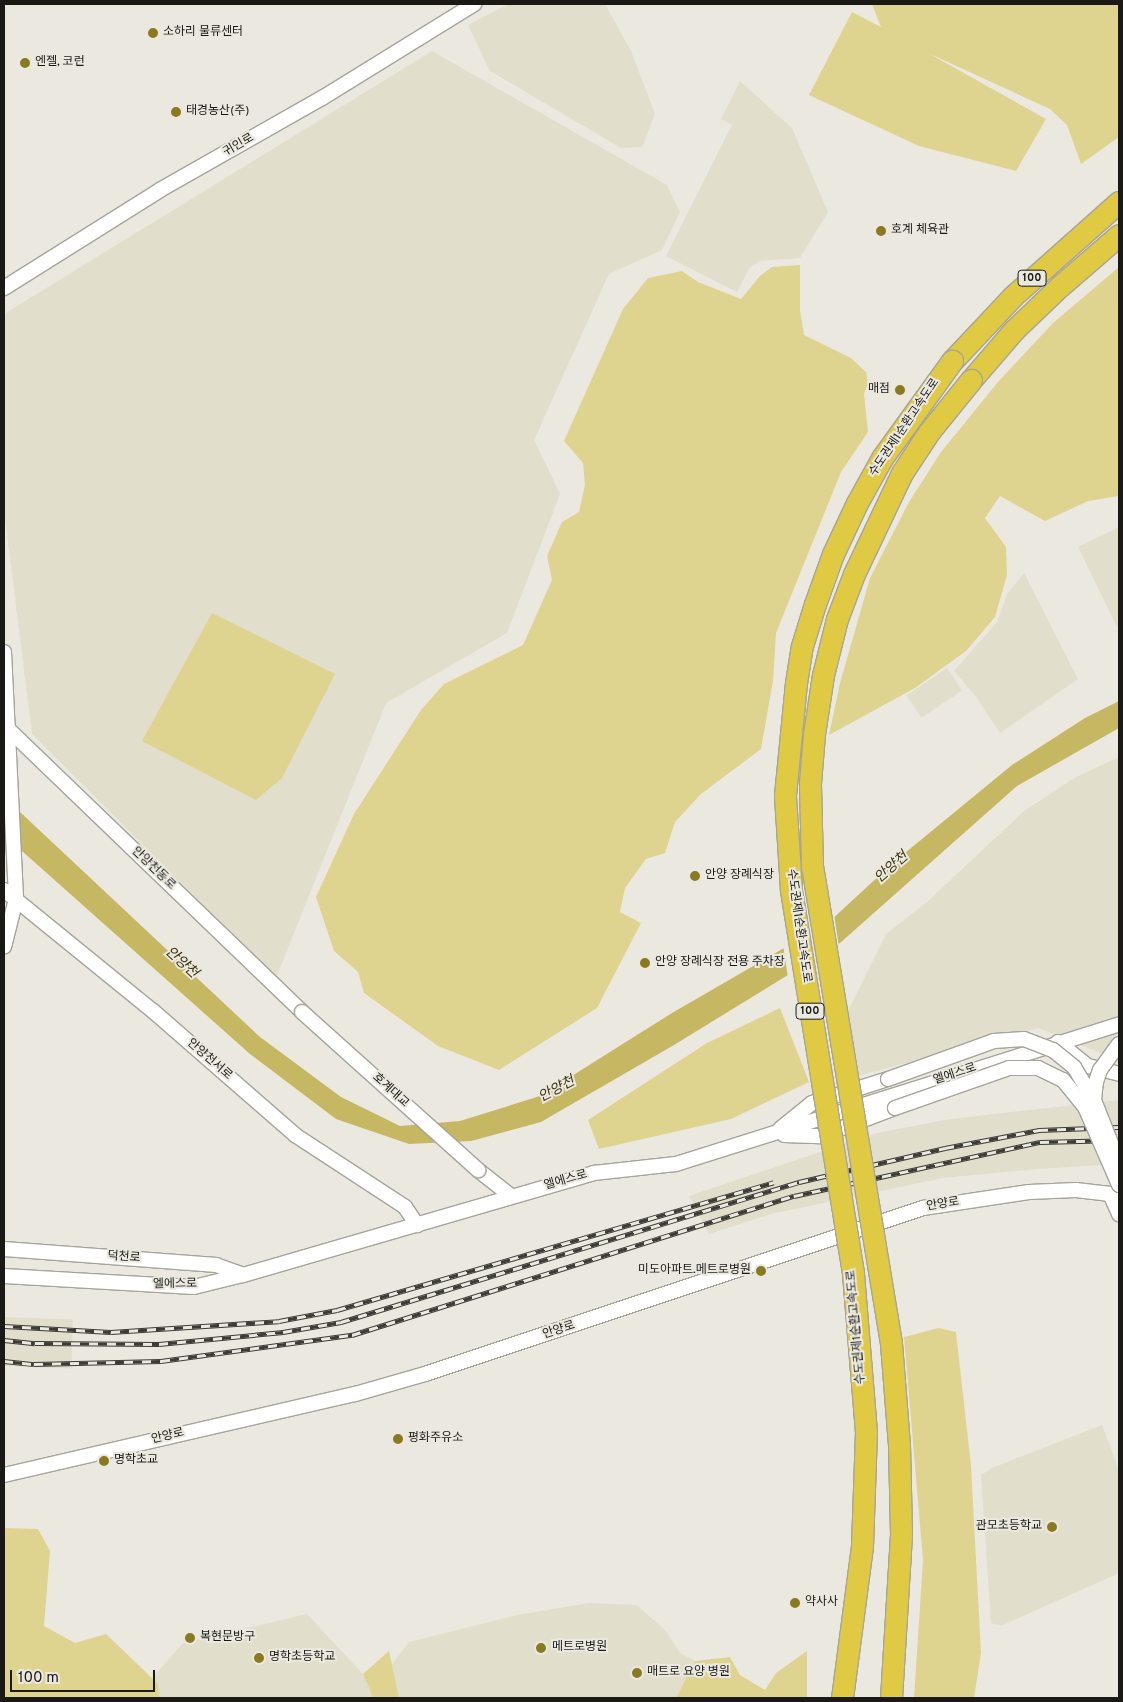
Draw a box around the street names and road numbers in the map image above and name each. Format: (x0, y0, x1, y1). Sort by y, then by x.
street label: 귀인로 (221, 131, 257, 161)
road number: 100 (1017, 270, 1047, 286)
street label: 수도권제1순환고속도로 (867, 376, 943, 480)
street label: 안양천동로 (128, 845, 178, 893)
street label: 수도권제1순환고속도로 (783, 868, 813, 984)
road number: 100 (795, 1002, 825, 1019)
street label: 안양천서로 (183, 1036, 235, 1084)
street label: 엘에스로 (932, 1061, 978, 1089)
street label: 호계대교 (369, 1071, 411, 1111)
street label: 엘에스로 (543, 1168, 589, 1194)
street label: 안양로 (926, 1195, 960, 1215)
street label: 덕천로 (107, 1250, 141, 1266)
street label: 수도권제1순환고속도로 (845, 1269, 869, 1385)
street label: 엘에스로 (153, 1277, 197, 1293)
street label: 안양로 (541, 1319, 577, 1343)
street label: 안양로 (150, 1426, 186, 1448)

